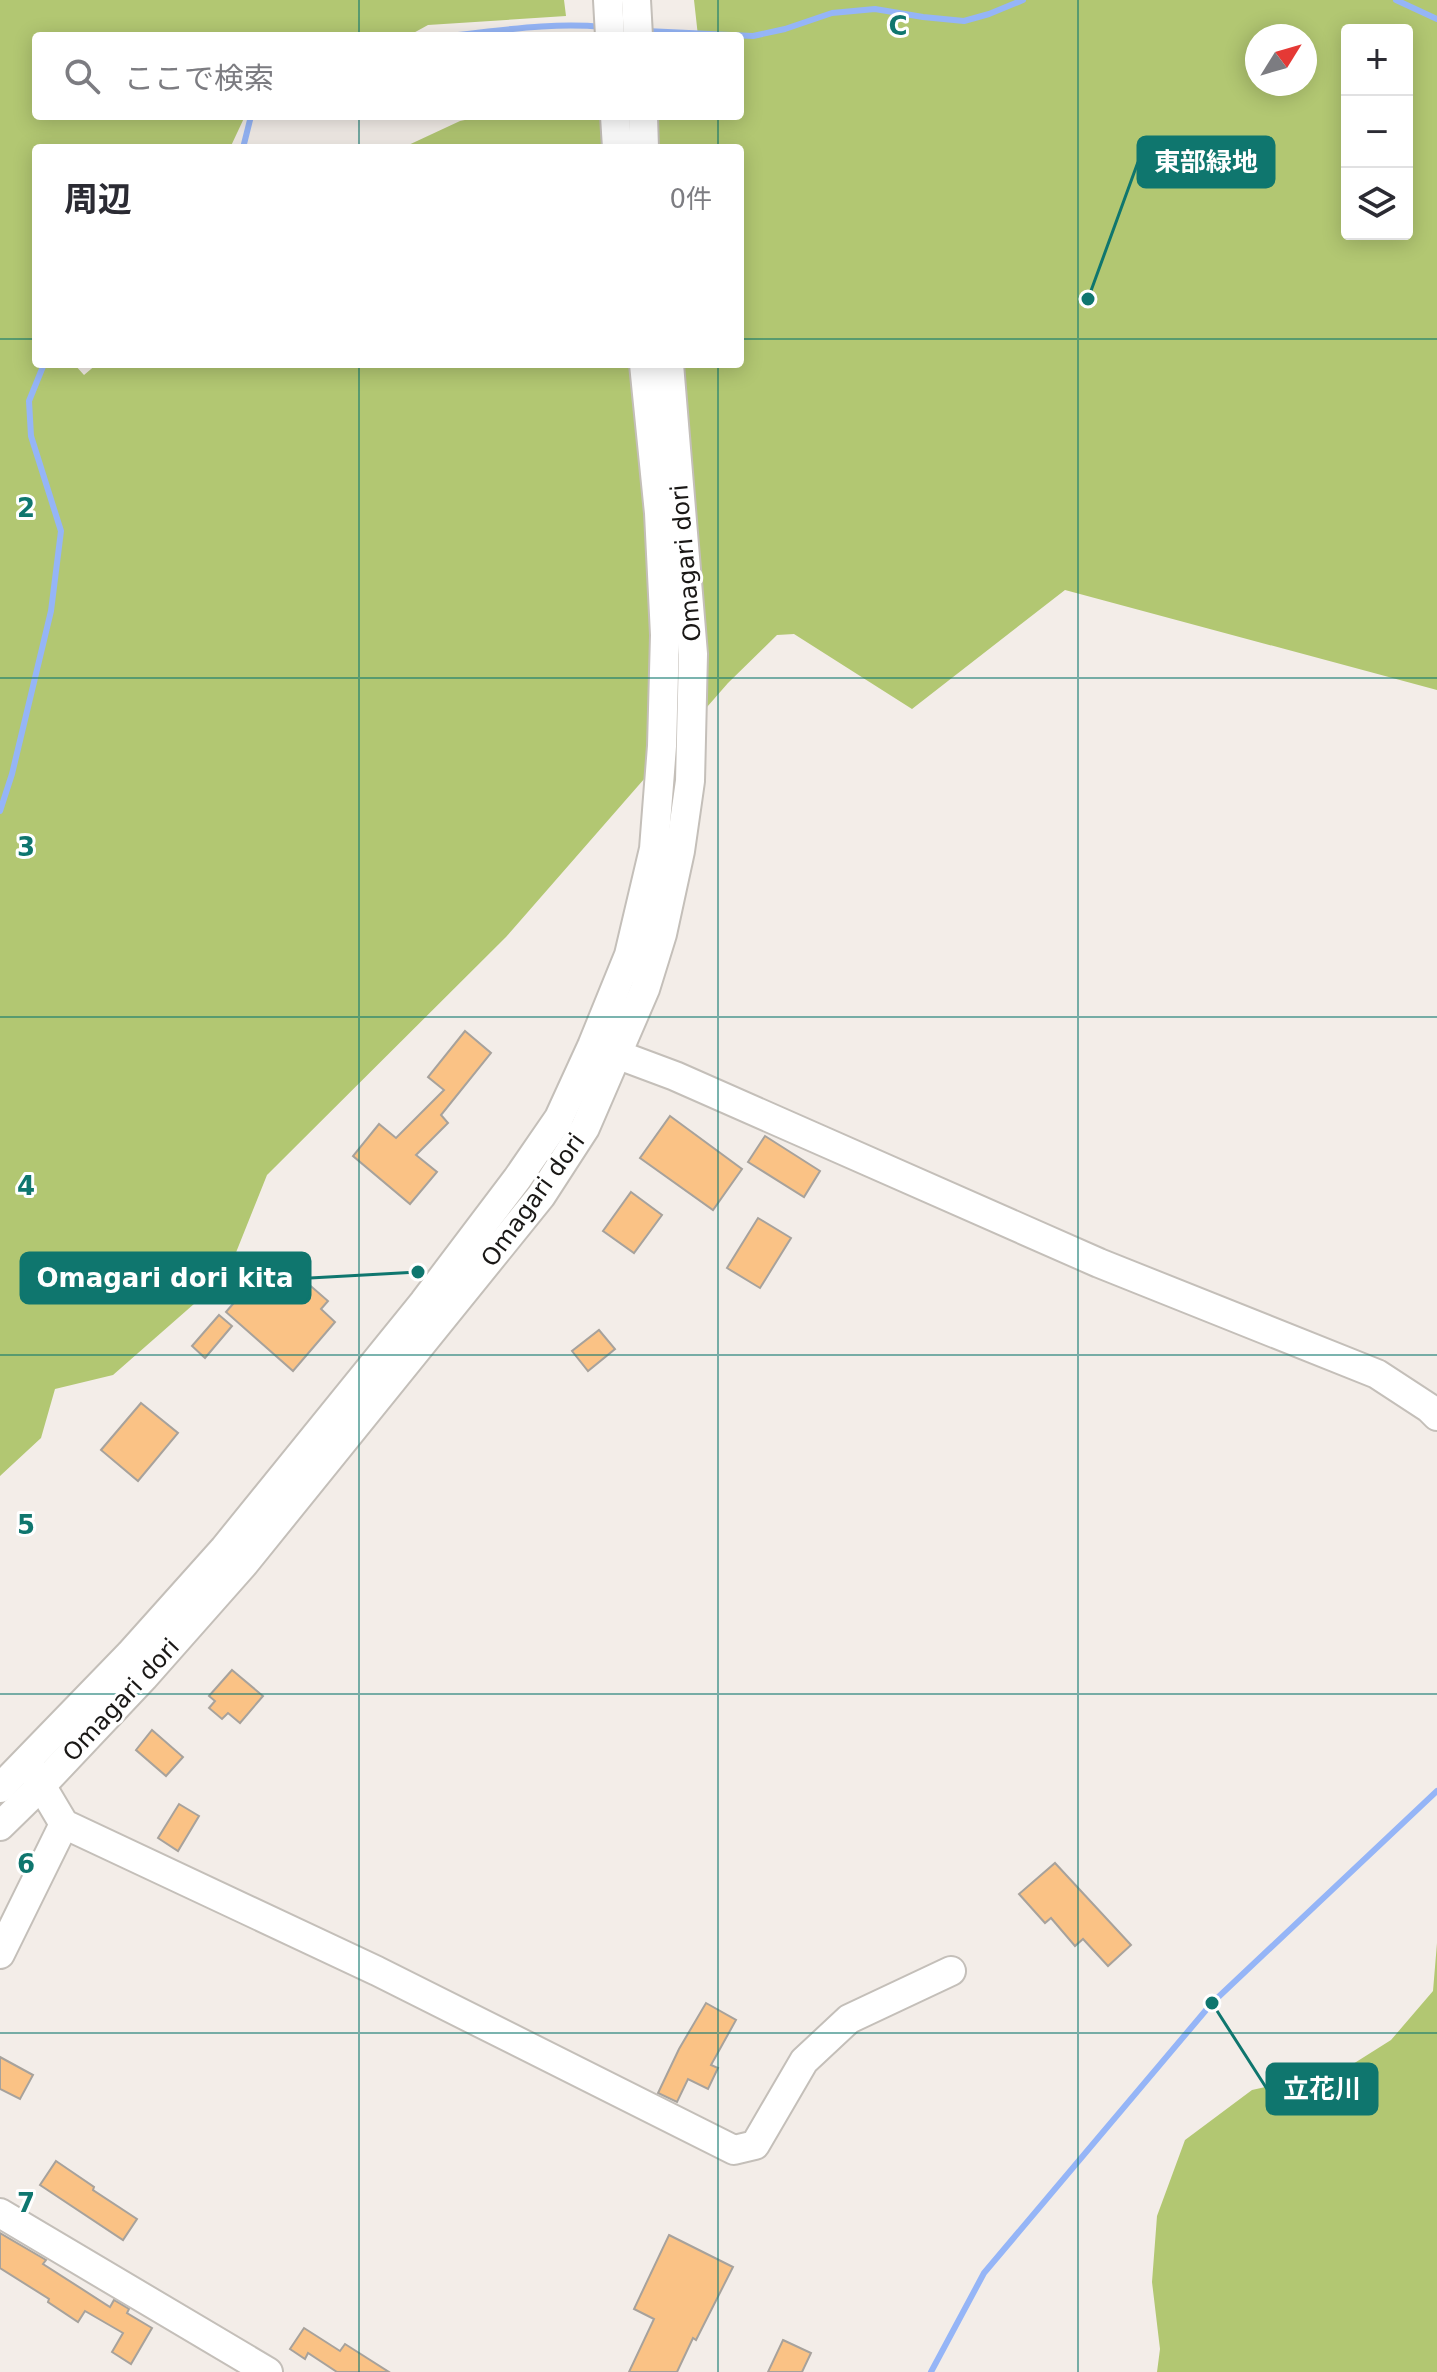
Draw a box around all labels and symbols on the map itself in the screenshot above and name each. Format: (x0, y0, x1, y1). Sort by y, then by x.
text: C (888, 11, 908, 41)
north arrow (1245, 24, 1317, 96)
callout: 東部緑地 (1138, 137, 1274, 187)
text: 東部緑地 (1154, 147, 1258, 177)
street label: Omagari dori (665, 483, 707, 643)
text: 2 (17, 493, 35, 523)
text: 3 (17, 832, 35, 862)
street label: Omagari dori (475, 1128, 591, 1272)
text: 4 (17, 1171, 35, 1201)
callout: Omagari dori kita (21, 1253, 310, 1303)
text: Omagari dori kita (36, 1263, 294, 1293)
text: 5 (17, 1510, 35, 1540)
street label: Omagari dori (57, 1633, 185, 1767)
text: 6 (17, 1849, 35, 1879)
callout: 立花川 (1267, 2064, 1377, 2114)
text: 立花川 (1283, 2074, 1361, 2104)
text: 7 (17, 2188, 35, 2218)

